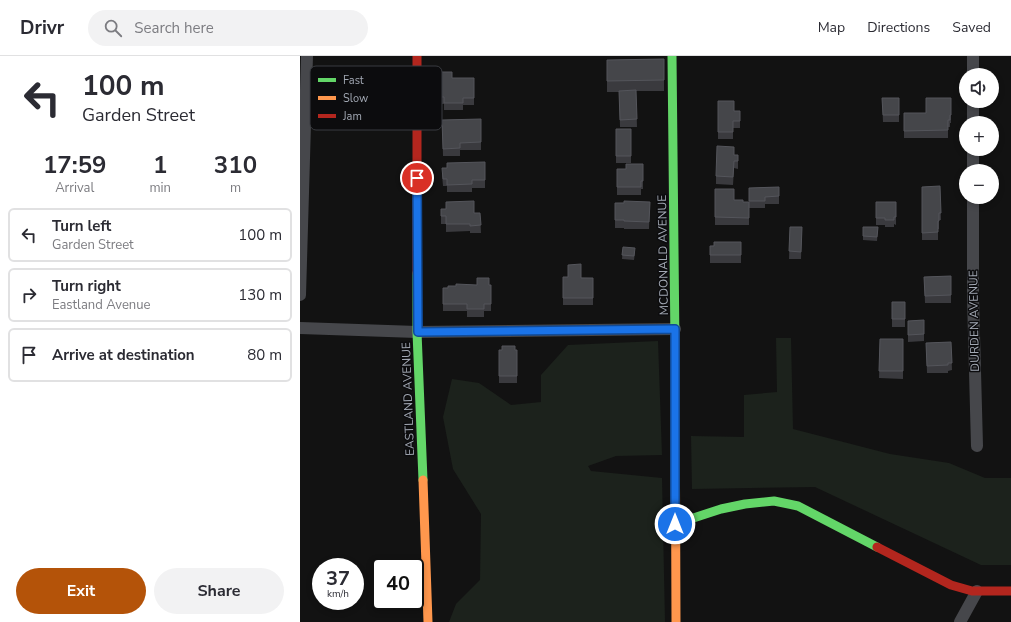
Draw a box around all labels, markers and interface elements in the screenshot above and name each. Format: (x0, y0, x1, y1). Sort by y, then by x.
search box (88, 10, 368, 46)
text: Drivr (20, 15, 64, 41)
icon: search (102, 17, 124, 39)
text: Search here (134, 18, 214, 38)
text: Map (818, 18, 845, 37)
text: Directions (867, 18, 930, 37)
text: Saved (952, 18, 991, 37)
legend (310, 66, 442, 130)
text: 100 m (82, 67, 165, 105)
map controls (959, 68, 999, 204)
button: sound (959, 68, 999, 108)
icon: left (16, 72, 68, 124)
text: Fast (343, 73, 364, 88)
text: Slow (343, 91, 368, 106)
text: Garden Street (82, 103, 195, 127)
text: Jam (342, 109, 362, 124)
button: + (959, 116, 999, 156)
text: 17:59 (43, 149, 106, 181)
text: 1 (153, 149, 167, 181)
text: 310 (214, 149, 257, 181)
pin (400, 161, 434, 195)
button: − (959, 164, 999, 204)
icon: arrive (406, 167, 428, 189)
text: Arrival (55, 179, 94, 197)
text: min (149, 179, 171, 197)
text: m (230, 179, 241, 197)
street label: MCDONALD AVENUE (654, 195, 672, 315)
text: Turn left (52, 216, 111, 236)
icon: left (18, 224, 40, 246)
text: 100 m (238, 225, 282, 245)
text: Garden Street (52, 236, 134, 254)
street label: DURDEN AVENUE (965, 270, 983, 372)
text: Turn right (52, 276, 121, 296)
icon: right (18, 284, 40, 306)
text: 130 m (238, 285, 282, 305)
text: Eastland Avenue (52, 296, 150, 314)
street label: EASTLAND AVENUE (398, 342, 418, 456)
icon: arrive (18, 344, 40, 366)
text: Arrive at destination (52, 345, 195, 365)
text: 80 m (247, 345, 282, 365)
position arrow (654, 503, 696, 545)
speed limit sign: 40 (372, 558, 424, 610)
text: 37 (326, 565, 350, 592)
button: Exit (16, 568, 146, 614)
button: Share (154, 568, 284, 614)
text: km/h (327, 587, 349, 601)

